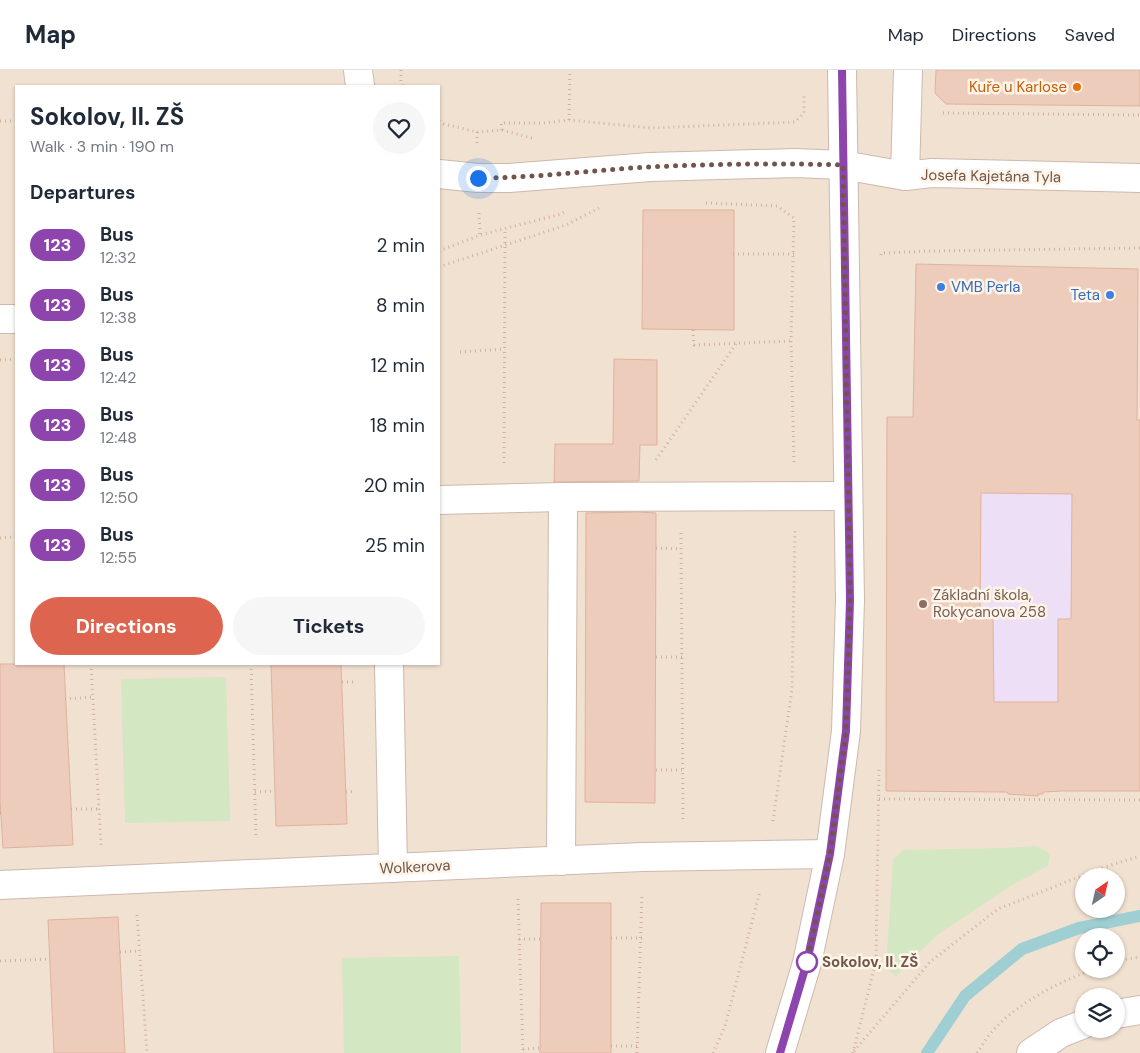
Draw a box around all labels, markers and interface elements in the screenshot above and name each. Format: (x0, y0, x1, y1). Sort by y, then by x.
text: Map (25, 19, 76, 50)
text: Map (888, 23, 924, 47)
text: Directions (952, 23, 1037, 47)
text: Saved (1065, 23, 1115, 47)
place label: Kuře u Karlose (969, 77, 1067, 97)
marker: Kuře u Karlose (1071, 81, 1083, 93)
text: Sokolov, II. ZŠ (30, 101, 184, 132)
button: heart (373, 102, 425, 154)
text: Walk · 3 min · 190 m (30, 136, 174, 157)
street label: Josefa Kajetána Tyla (921, 165, 1061, 187)
your location (466, 166, 491, 191)
text: Departures (30, 180, 135, 205)
text: Bus (100, 222, 134, 247)
text: 123 (44, 233, 71, 257)
text: 2 min (377, 233, 425, 258)
text: 12:32 (100, 247, 136, 268)
place label: VMB Perla (951, 277, 1021, 297)
marker: VMB Perla (935, 281, 947, 293)
text: Bus (100, 282, 134, 307)
place label: Teta (1071, 285, 1100, 305)
marker: Teta (1104, 289, 1116, 301)
text: 123 (44, 293, 71, 317)
text: 8 min (376, 293, 425, 318)
text: 12:38 (100, 307, 137, 328)
text: Bus (100, 342, 134, 367)
text: 123 (44, 353, 71, 377)
text: 12 min (371, 353, 425, 378)
text: 12:42 (100, 367, 136, 388)
text: Bus (100, 402, 134, 427)
text: 123 (44, 413, 71, 437)
text: 18 min (370, 413, 425, 438)
text: 12:48 (100, 427, 137, 448)
text: Bus (100, 462, 134, 487)
text: 123 (44, 473, 71, 497)
text: 20 min (364, 473, 425, 498)
text: 12:50 (100, 487, 138, 508)
text: Bus (100, 522, 134, 547)
text: 123 (44, 533, 71, 557)
text: 25 min (365, 533, 425, 558)
text: 12:55 (100, 547, 137, 568)
place label: Základní škola, Rokycanova 258 (933, 585, 1046, 622)
button: Directions (30, 597, 223, 655)
button: Tickets (233, 597, 425, 655)
marker: Základní škola, Rokycanova 258 (917, 598, 929, 610)
street label: Wolkerova (379, 855, 451, 879)
north arrow (1075, 868, 1125, 918)
map controls (1075, 868, 1125, 1038)
button: locate (1075, 928, 1125, 978)
marker: Sokolov, II. ZŠ (796, 951, 818, 973)
place label: Sokolov, II. ZŠ (822, 952, 918, 972)
button: layers (1075, 988, 1125, 1038)

